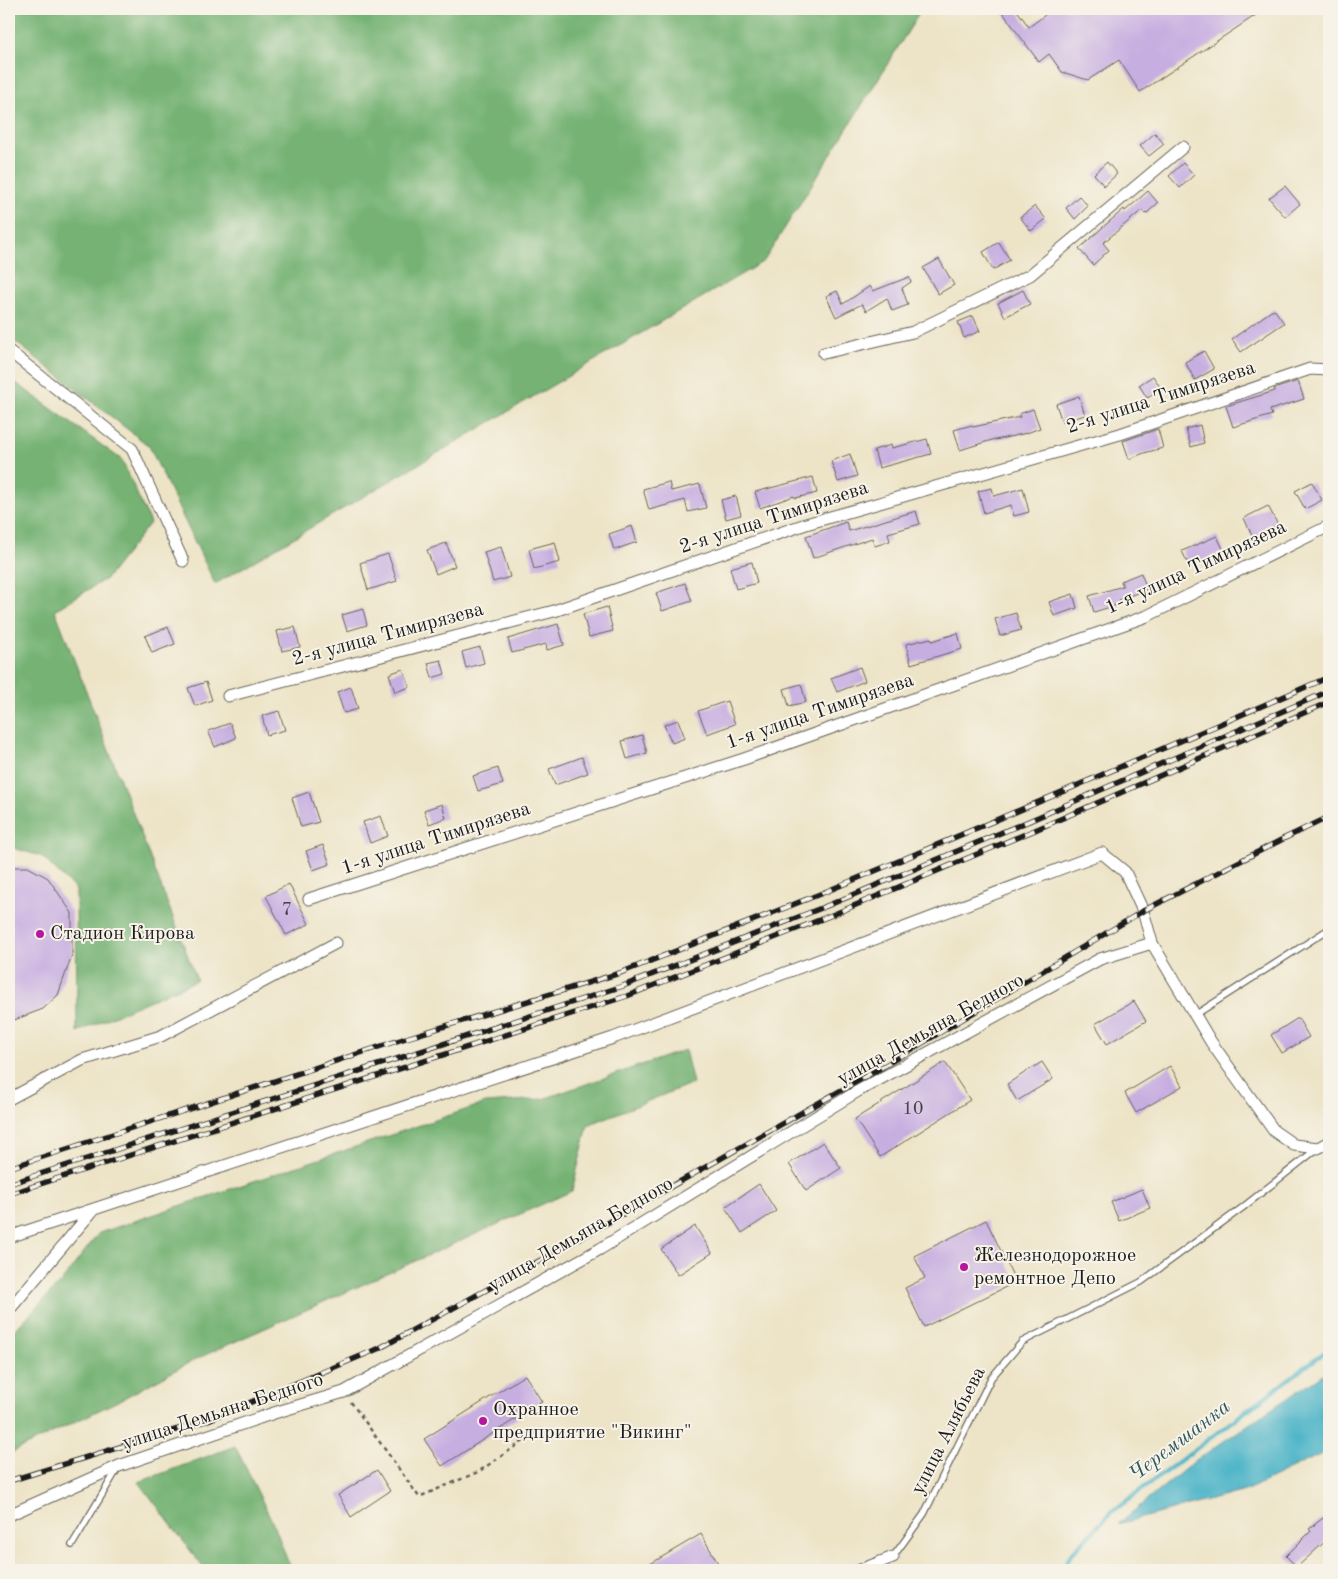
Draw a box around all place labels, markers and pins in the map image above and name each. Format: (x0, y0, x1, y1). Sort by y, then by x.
place label: Стадион Кирова (50, 924, 195, 944)
marker: Стадион Кирова (34, 928, 46, 940)
place label: Железнодорожное ремонтное Депо (974, 1246, 1136, 1289)
marker: Железнодорожное ремонтное Депо (958, 1261, 970, 1273)
place label: Охранное предприятие "Викинг" (493, 1400, 692, 1443)
marker: Охранное предприятие "Викинг" (477, 1415, 489, 1427)

